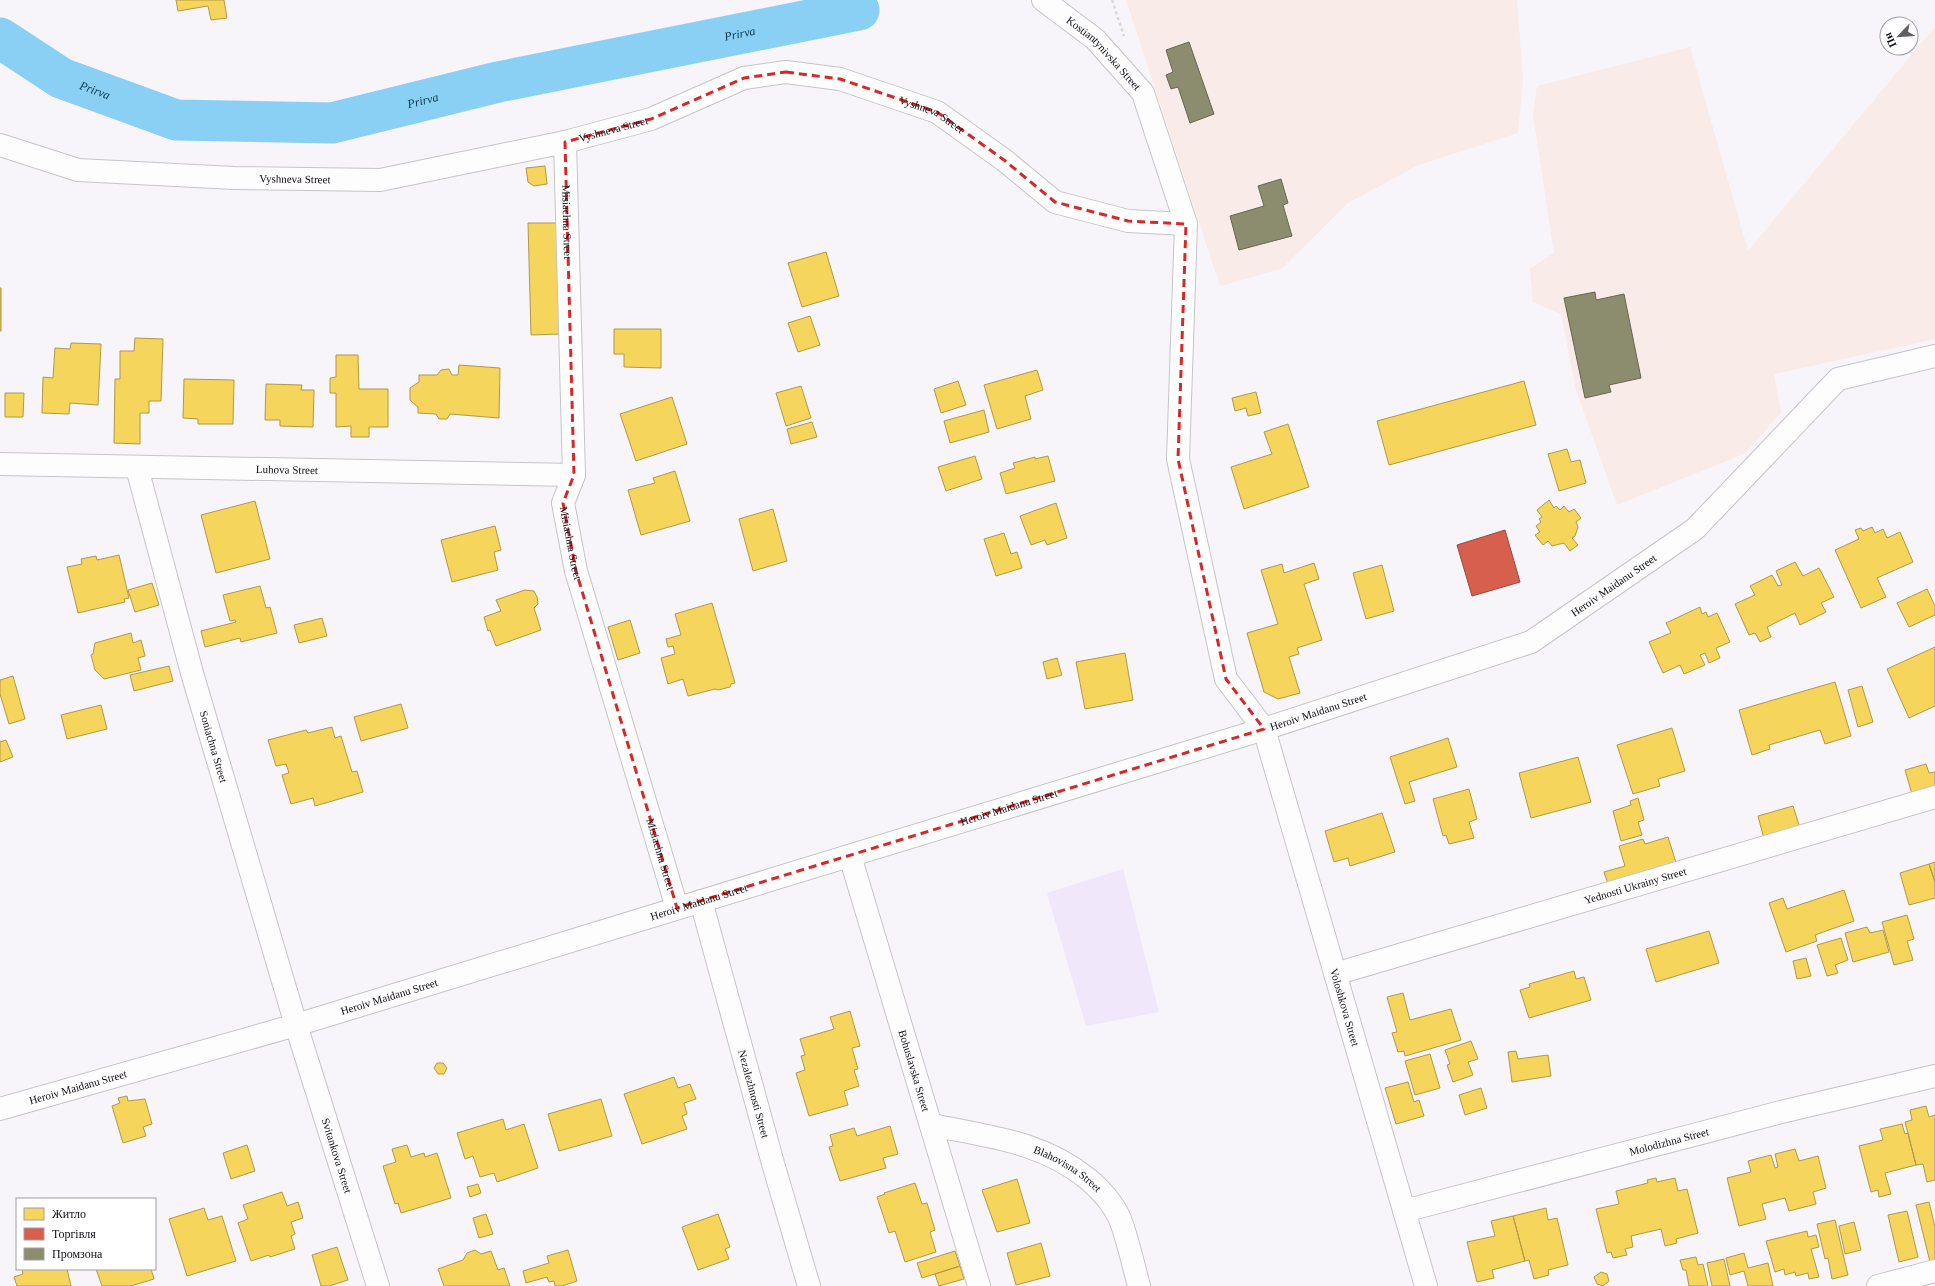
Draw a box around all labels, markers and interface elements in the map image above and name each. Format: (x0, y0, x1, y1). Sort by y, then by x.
street label: Kostiantynivska Street (1064, 14, 1143, 92)
north arrow (1879, 16, 1919, 56)
water label: Prirva (722, 24, 757, 44)
text: Пн (1881, 30, 1899, 50)
water label: Prirva (77, 78, 112, 102)
water label: Prirva (405, 90, 440, 111)
street label: Vyshneva Street (898, 94, 966, 135)
street label: Vyshneva Street (577, 114, 649, 144)
street label: Vyshneva Street (259, 172, 331, 185)
street label: Misiachna Street (560, 185, 574, 259)
street label: Luhova Street (256, 463, 318, 476)
street label: Misiachna Street (558, 505, 584, 581)
street label: Heroiv Maidanu Street (1569, 552, 1659, 619)
street label: Heroiv Maidanu Street (1268, 690, 1368, 733)
street label: Soniachna Street (197, 709, 230, 784)
street label: Heroiv Maidanu Street (959, 787, 1059, 828)
street label: Misiachna Street (644, 817, 677, 891)
street label: Yednosti Ukrainy Street (1583, 865, 1688, 906)
street label: Heroiv Maidanu Street (649, 881, 749, 922)
street label: Voloshkova Street (1328, 967, 1362, 1047)
street label: Heroiv Maidanu Street (339, 976, 439, 1017)
street label: Bohuslavska Street (896, 1028, 932, 1113)
street label: Nezalezhnosti Street (736, 1048, 772, 1139)
street label: Heroiv Maidanu Street (28, 1067, 128, 1106)
street label: Svitankova Street (320, 1116, 354, 1194)
street label: Molodizhna Street (1628, 1125, 1710, 1158)
street label: Blahovisna Street (1032, 1143, 1104, 1194)
legend (16, 1198, 156, 1270)
text: Житло (52, 1207, 86, 1221)
text: Торгівля (52, 1227, 96, 1241)
text: Промзона (52, 1247, 103, 1261)

